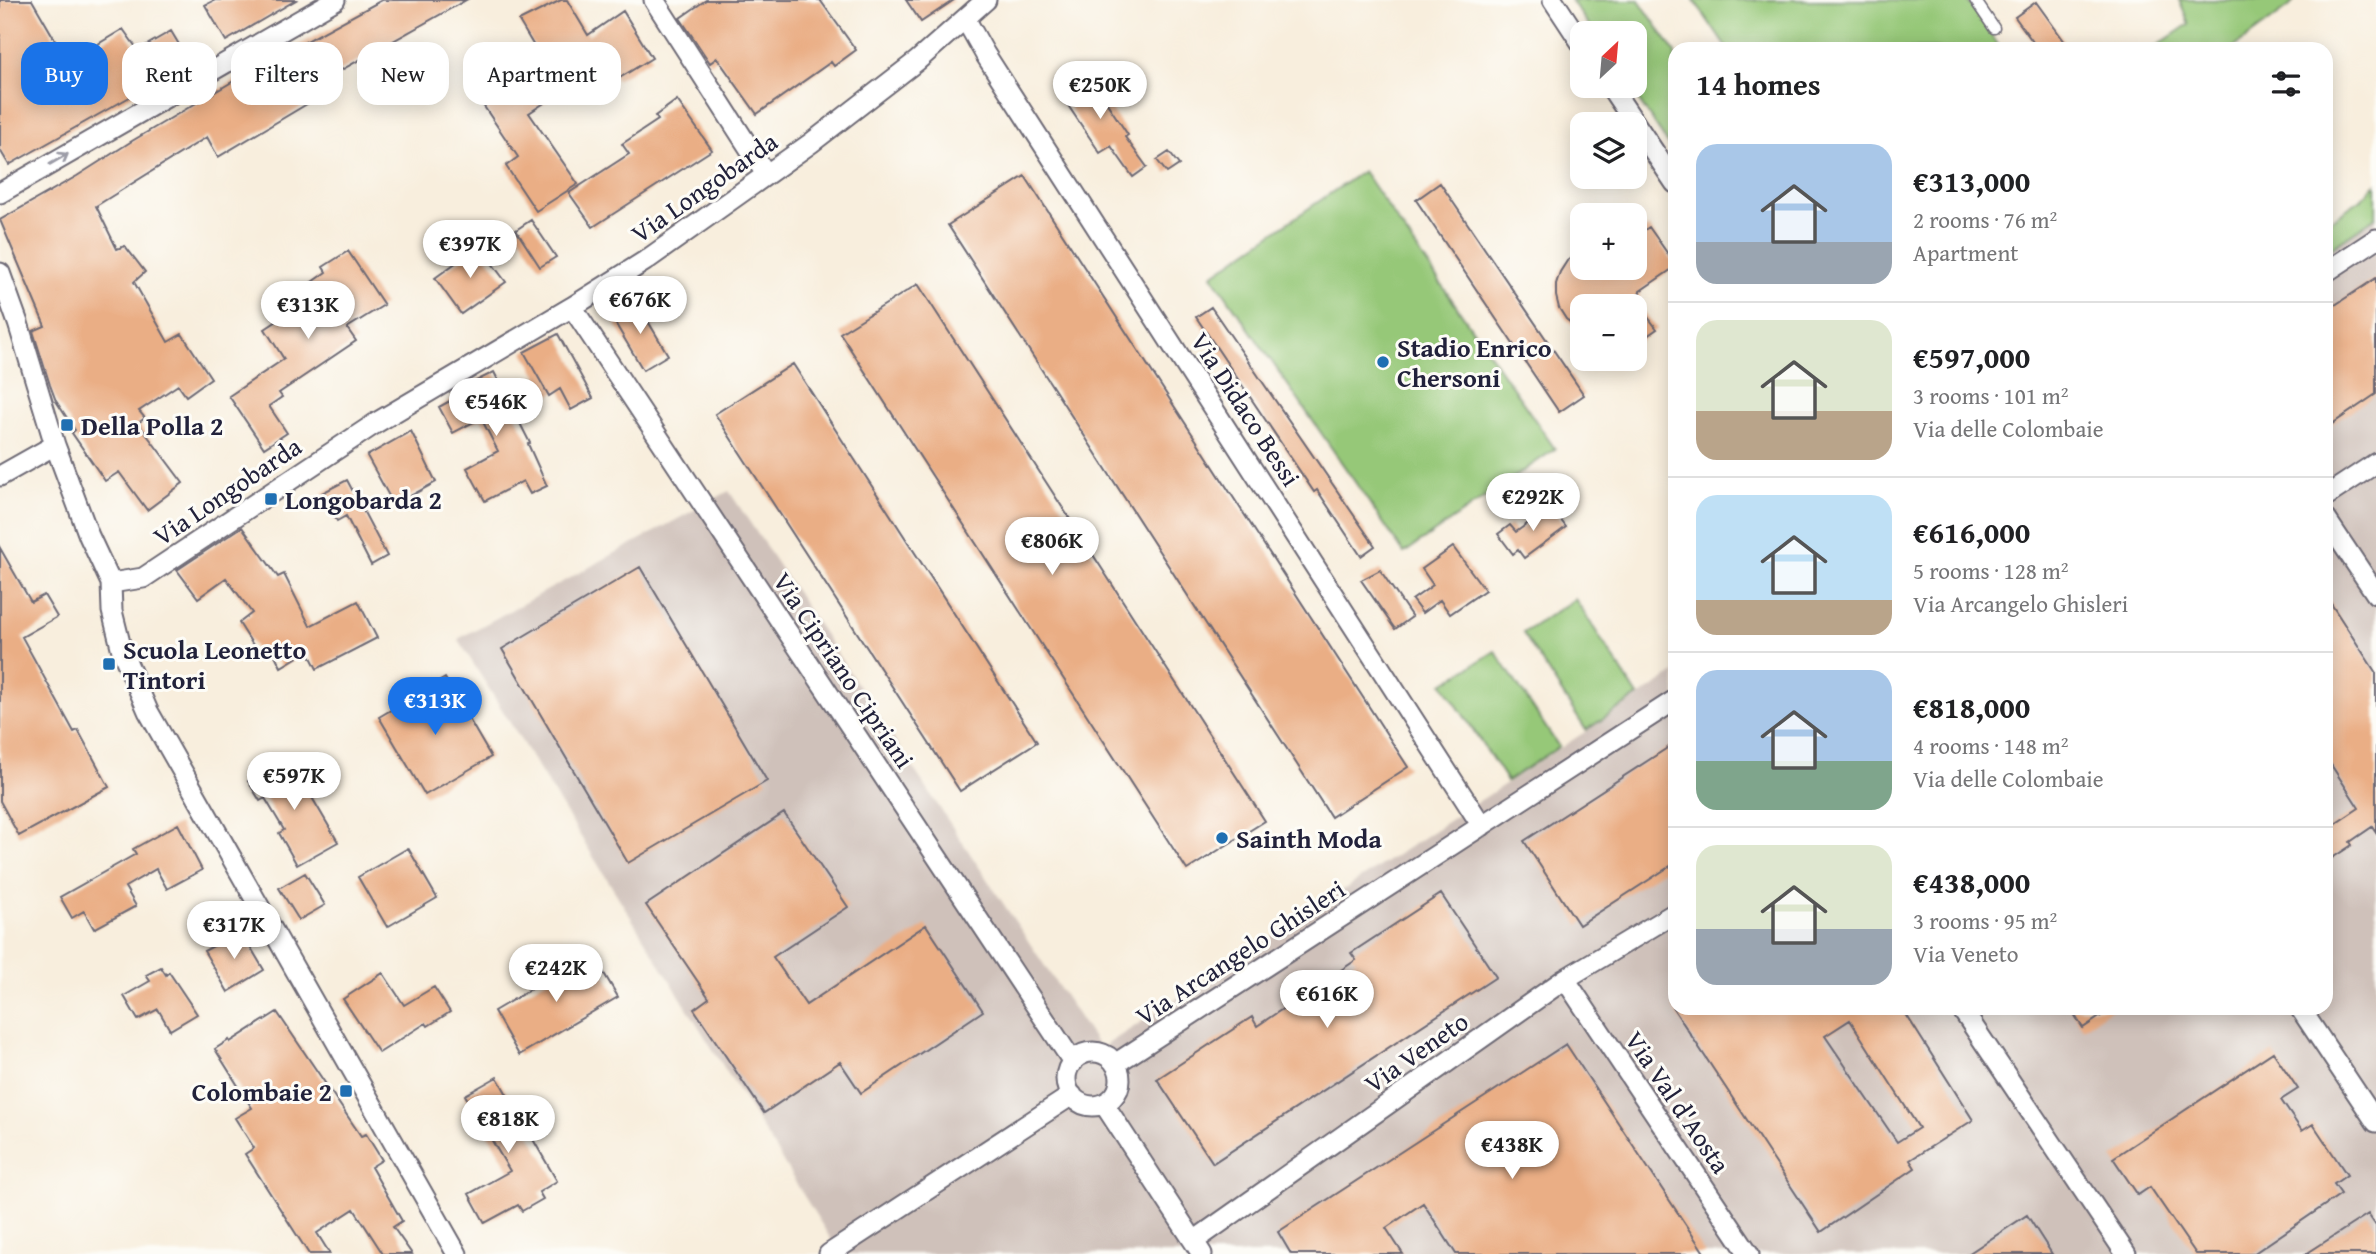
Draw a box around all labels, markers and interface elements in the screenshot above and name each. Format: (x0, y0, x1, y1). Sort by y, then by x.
north arrow (1570, 21, 1647, 98)
map controls (1570, 21, 1647, 371)
chip: Buy (21, 42, 108, 105)
chip: Rent (122, 42, 217, 105)
chip: Filters (231, 42, 343, 105)
chip: New (357, 42, 449, 105)
chip: Apartment (463, 42, 621, 105)
pin: €250K (1051, 61, 1149, 121)
text: 14 homes (1696, 62, 1821, 106)
icon: filters (2267, 65, 2305, 103)
text: €250K (1069, 67, 1131, 100)
button: layers (1570, 112, 1647, 189)
street label: Via Longobarda (623, 121, 786, 252)
one-way arrow (49, 152, 69, 166)
text: €313,000 (1913, 159, 2030, 203)
icon: home (1752, 172, 1836, 256)
button: + (1570, 203, 1647, 280)
text: 2 rooms · 76 m² (1913, 203, 2057, 236)
pin: €397K (421, 220, 519, 280)
text: €397K (439, 226, 501, 259)
text: Apartment (1913, 236, 2018, 269)
pin: €676K (591, 276, 689, 336)
pin: €313K (259, 282, 357, 341)
text: €676K (609, 282, 671, 315)
text: €313K (277, 287, 339, 320)
button: − (1570, 294, 1647, 371)
street label: Via Didaco Bessi (1181, 324, 1311, 494)
place label: Stadio Enrico Chersoni (1397, 328, 1552, 397)
text: €597,000 (1913, 335, 2030, 379)
icon: home (1752, 348, 1836, 432)
marker: Stadio Enrico Chersoni (1375, 354, 1391, 370)
pin: €546K (447, 378, 545, 438)
text: 3 rooms · 101 m² (1913, 379, 2068, 412)
text: €546K (465, 384, 527, 417)
place label: Della Polla 2 (81, 406, 224, 445)
text: Via delle Colombaie (1913, 412, 2104, 445)
marker: Della Polla 2 (59, 417, 75, 433)
street label: Via Longobarda (145, 427, 310, 555)
pin: €292K (1484, 474, 1582, 533)
text: €292K (1502, 479, 1564, 512)
place label: Longobarda 2 (285, 480, 442, 519)
marker: Longobarda 2 (263, 491, 279, 507)
text: €616,000 (1913, 510, 2030, 554)
pin: €806K (1003, 518, 1101, 577)
text: €806K (1021, 523, 1083, 556)
icon: home (1752, 523, 1836, 607)
text: 5 rooms · 128 m² (1913, 554, 2068, 587)
street label: Via Cipriano Cipriani (764, 564, 924, 776)
text: Via Arcangelo Ghisleri (1913, 587, 2128, 620)
place label: Scuola Leonetto Tintori (123, 630, 306, 699)
marker: Scuola Leonetto Tintori (101, 656, 117, 672)
pin: €313K (386, 678, 484, 737)
text: €313K (404, 683, 466, 716)
text: €818,000 (1913, 685, 2030, 729)
icon: home (1752, 698, 1836, 782)
text: 4 rooms · 148 m² (1913, 729, 2068, 762)
pin: €597K (245, 752, 343, 812)
text: €597K (263, 758, 325, 791)
text: Via delle Colombaie (1913, 762, 2104, 795)
place label: Sainth Moda (1236, 819, 1382, 858)
marker: Sainth Moda (1214, 830, 1230, 846)
text: €438,000 (1913, 860, 2030, 904)
street label: Via Arcangelo Ghisleri (1127, 869, 1353, 1035)
icon: home (1752, 873, 1836, 957)
pin: €317K (185, 902, 283, 961)
text: 3 rooms · 95 m² (1913, 904, 2057, 937)
text: €317K (203, 907, 265, 940)
text: Via Veneto (1913, 937, 2019, 970)
pin: €242K (507, 944, 605, 1004)
text: €242K (525, 950, 587, 983)
pin: €616K (1278, 970, 1376, 1030)
text: €616K (1296, 976, 1358, 1009)
street label: Via Veneto (1356, 1002, 1476, 1102)
street label: Via Val d'Aosta (1616, 1023, 1741, 1182)
place label: Colombaie 2 (192, 1072, 332, 1111)
marker: Colombaie 2 (338, 1083, 354, 1099)
pin: €818K (459, 1096, 557, 1155)
text: €818K (477, 1101, 539, 1134)
pin: €438K (1463, 1122, 1561, 1181)
text: €438K (1481, 1127, 1543, 1160)

